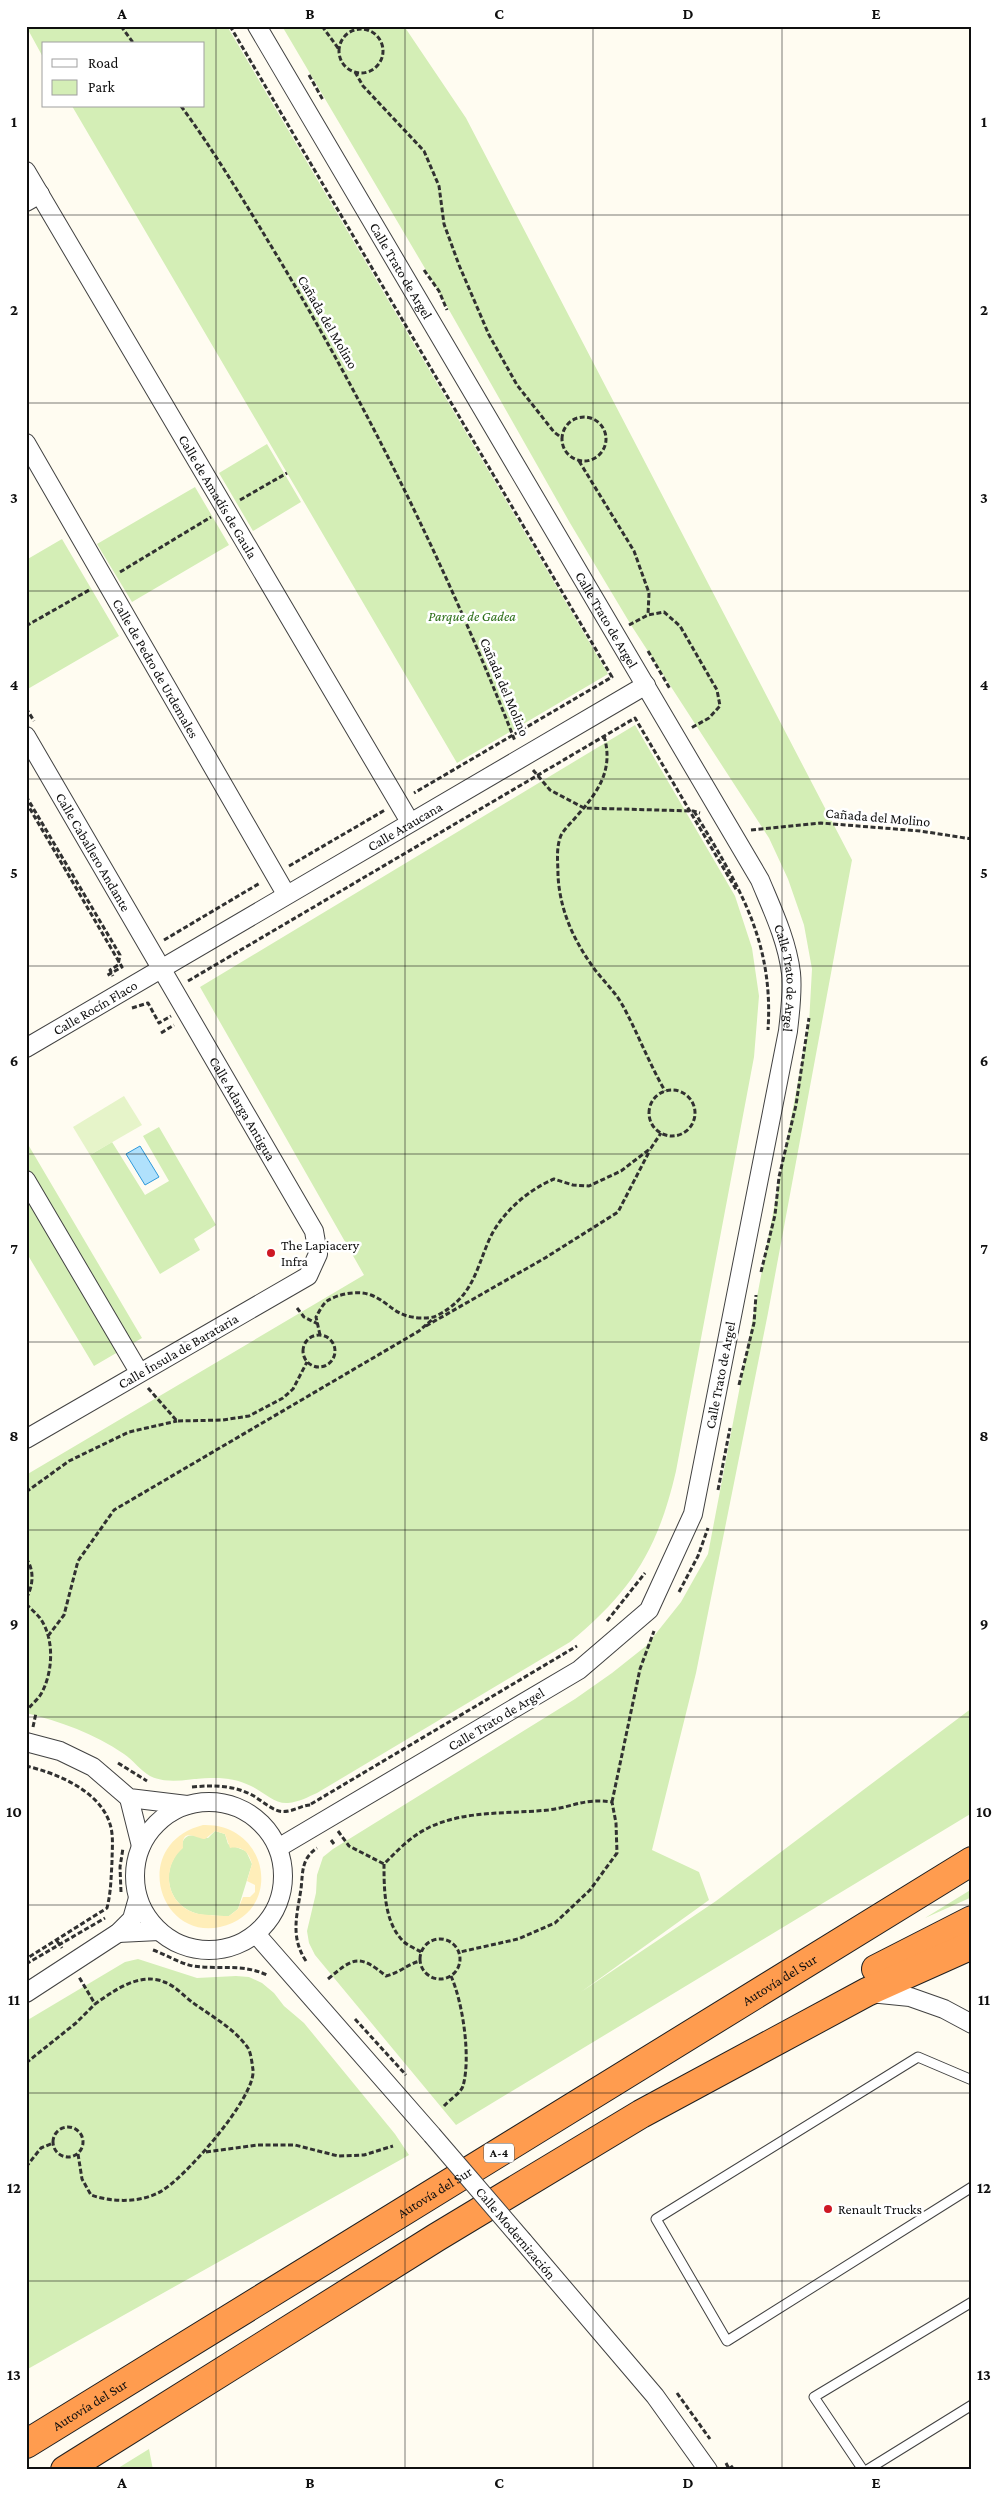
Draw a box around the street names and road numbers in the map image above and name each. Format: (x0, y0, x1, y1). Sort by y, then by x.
street label: Calle Trato de Argel (367, 220, 436, 322)
street label: Cañada del Molino (295, 272, 361, 372)
street label: Calle de Amadís de Gaula (175, 432, 261, 562)
street label: Calle Trato de Argel (572, 569, 641, 671)
street label: Calle de Pedro de Urdemales (109, 596, 202, 741)
street label: Cañada del Molino (477, 635, 533, 739)
street label: Calle Caballero Andante (53, 790, 134, 914)
street label: Calle Araucana (365, 798, 445, 854)
street label: Cañada del Molino (825, 804, 931, 830)
street label: Calle Trato de Argel (771, 922, 800, 1033)
street label: Calle Rocín Flaco (50, 977, 140, 1038)
street label: Calle Adarga Antigua (206, 1054, 280, 1164)
street label: Calle Ínsula de Barataria (115, 1310, 241, 1392)
street label: Calle Trato de Argel (702, 1320, 738, 1430)
street label: Calle Trato de Argel (445, 1684, 547, 1754)
street label: Autovía del Sur (739, 1951, 820, 2009)
road number: A-4 (484, 2144, 514, 2162)
street label: Autovía del Sur (394, 2163, 475, 2221)
street label: Calle Modernización (473, 2184, 560, 2283)
street label: Autovía del Sur (50, 2376, 130, 2434)

